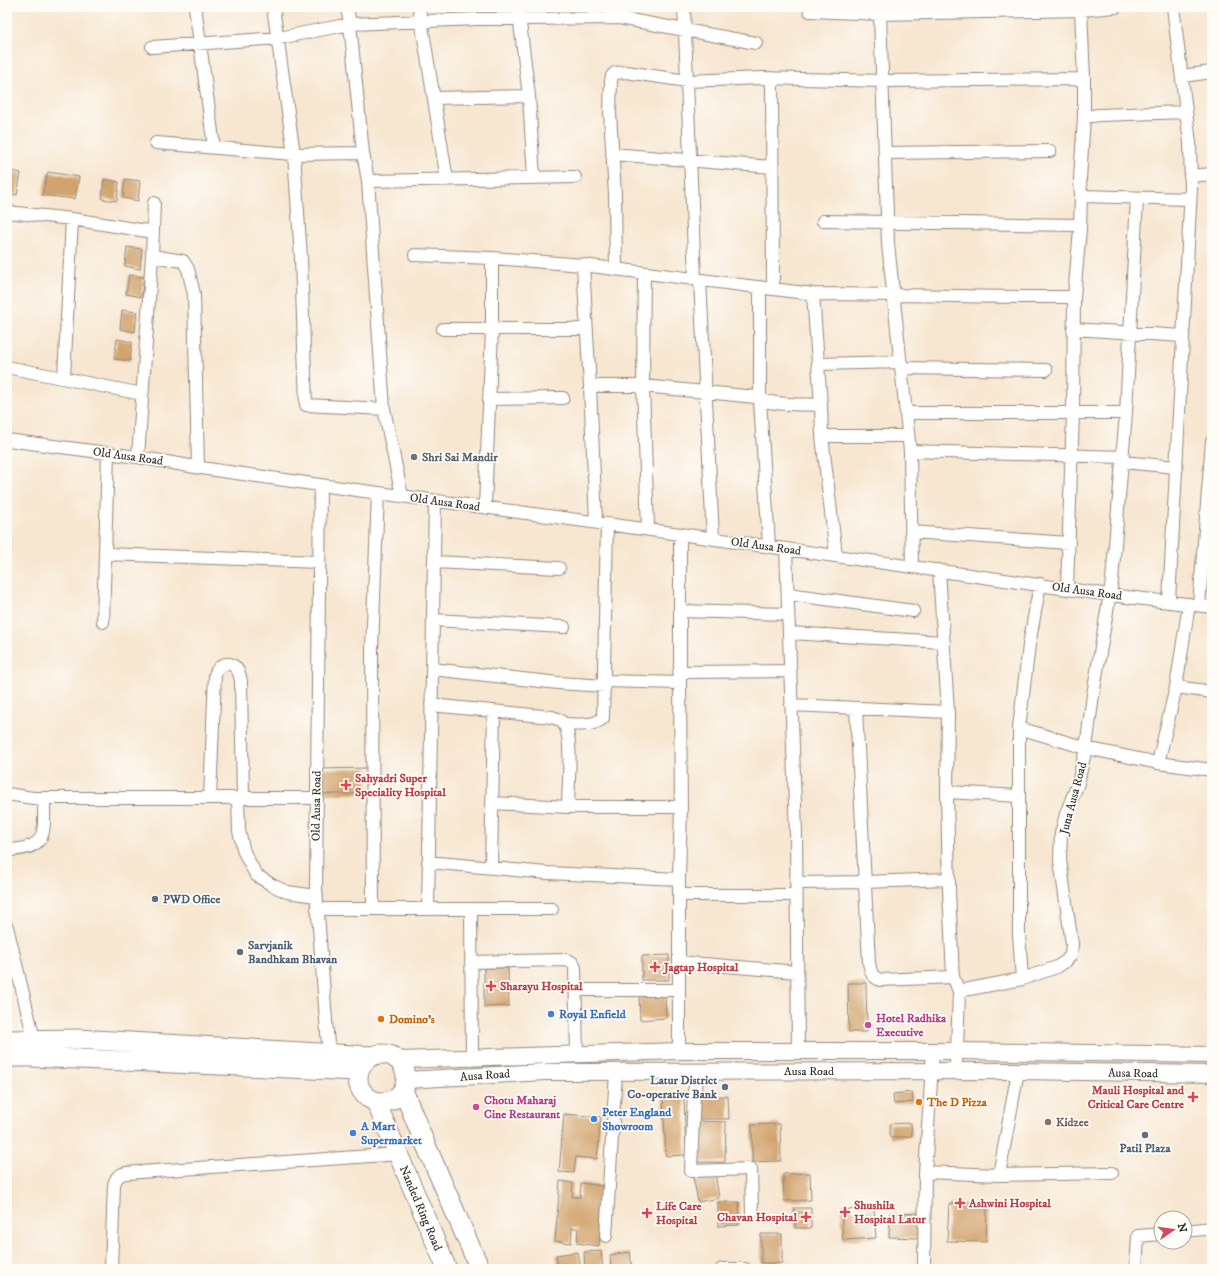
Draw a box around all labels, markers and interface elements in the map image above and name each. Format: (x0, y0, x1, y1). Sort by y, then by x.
street label: Old Ausa Road (92, 444, 164, 469)
place label: Shri Sai Mandir (422, 450, 498, 465)
marker: Shri Sai Mandir (409, 452, 419, 462)
street label: Old Ausa Road (409, 490, 481, 515)
street label: Old Ausa Road (730, 534, 802, 559)
street label: Old Ausa Road (1051, 579, 1123, 604)
street label: Juna Ausa Road (1056, 760, 1090, 837)
street label: Old Ausa Road (308, 771, 325, 841)
place label: Sahyadri Super Speciality Hospital (355, 771, 446, 800)
marker: Sahyadri Super Speciality Hospital (340, 779, 352, 791)
place label: PWD Office (163, 892, 220, 907)
marker: PWD Office (150, 894, 160, 904)
place label: Sarvjanik Bandhkam Bhavan (248, 938, 338, 967)
marker: Sarvjanik Bandhkam Bhavan (235, 947, 245, 957)
place label: Jagtap Hospital (662, 960, 739, 975)
marker: Jagtap Hospital (649, 961, 661, 973)
place label: Sharayu Hospital (500, 979, 583, 994)
marker: Sharayu Hospital (485, 980, 497, 992)
place label: Royal Enfield (559, 1007, 627, 1022)
marker: Royal Enfield (546, 1009, 556, 1019)
place label: Hotel Radhika Executive (876, 1011, 947, 1040)
place label: Domino's (389, 1012, 435, 1027)
marker: Domino's (376, 1014, 386, 1024)
marker: Hotel Radhika Executive (863, 1020, 873, 1030)
street label: Ausa Road (784, 1064, 834, 1079)
street label: Ausa Road (460, 1066, 510, 1085)
street label: Ausa Road (1108, 1066, 1158, 1081)
place label: Latur District Co-operative Bank (627, 1073, 718, 1102)
marker: Latur District Co-operative Bank (720, 1082, 730, 1092)
place label: Mauli Hospital and Critical Care Centre (1088, 1083, 1185, 1112)
marker: Mauli Hospital and Critical Care Centre (1187, 1091, 1199, 1103)
place label: Chotu Maharaj Cine Restaurant (484, 1093, 560, 1122)
place label: The D Pizza (926, 1095, 988, 1110)
marker: The D Pizza (914, 1097, 924, 1107)
marker: Chotu Maharaj Cine Restaurant (471, 1102, 481, 1112)
place label: Peter England Showroom (602, 1105, 672, 1134)
marker: Peter England Showroom (589, 1114, 599, 1124)
place label: Kidzee (1056, 1115, 1089, 1130)
marker: Kidzee (1043, 1117, 1053, 1127)
place label: A Mart Supermarket (360, 1119, 422, 1148)
marker: A Mart Supermarket (348, 1128, 358, 1138)
marker: Patil Plaza (1140, 1130, 1150, 1140)
place label: Patil Plaza (1119, 1141, 1171, 1156)
street label: Nanded Ring Road (396, 1163, 445, 1253)
place label: Ashwini Hospital (968, 1196, 1051, 1211)
marker: Ashwini Hospital (954, 1197, 966, 1209)
place label: Shushila Hospital Latur (854, 1198, 926, 1227)
place label: Life Care Hospital (656, 1199, 702, 1228)
marker: Shushila Hospital Latur (839, 1206, 851, 1218)
marker: Life Care Hospital (641, 1207, 653, 1219)
place label: Chavan Hospital (717, 1210, 797, 1225)
north arrow (1153, 1210, 1193, 1250)
marker: Chavan Hospital (800, 1211, 812, 1223)
text: N (1174, 1222, 1190, 1234)

